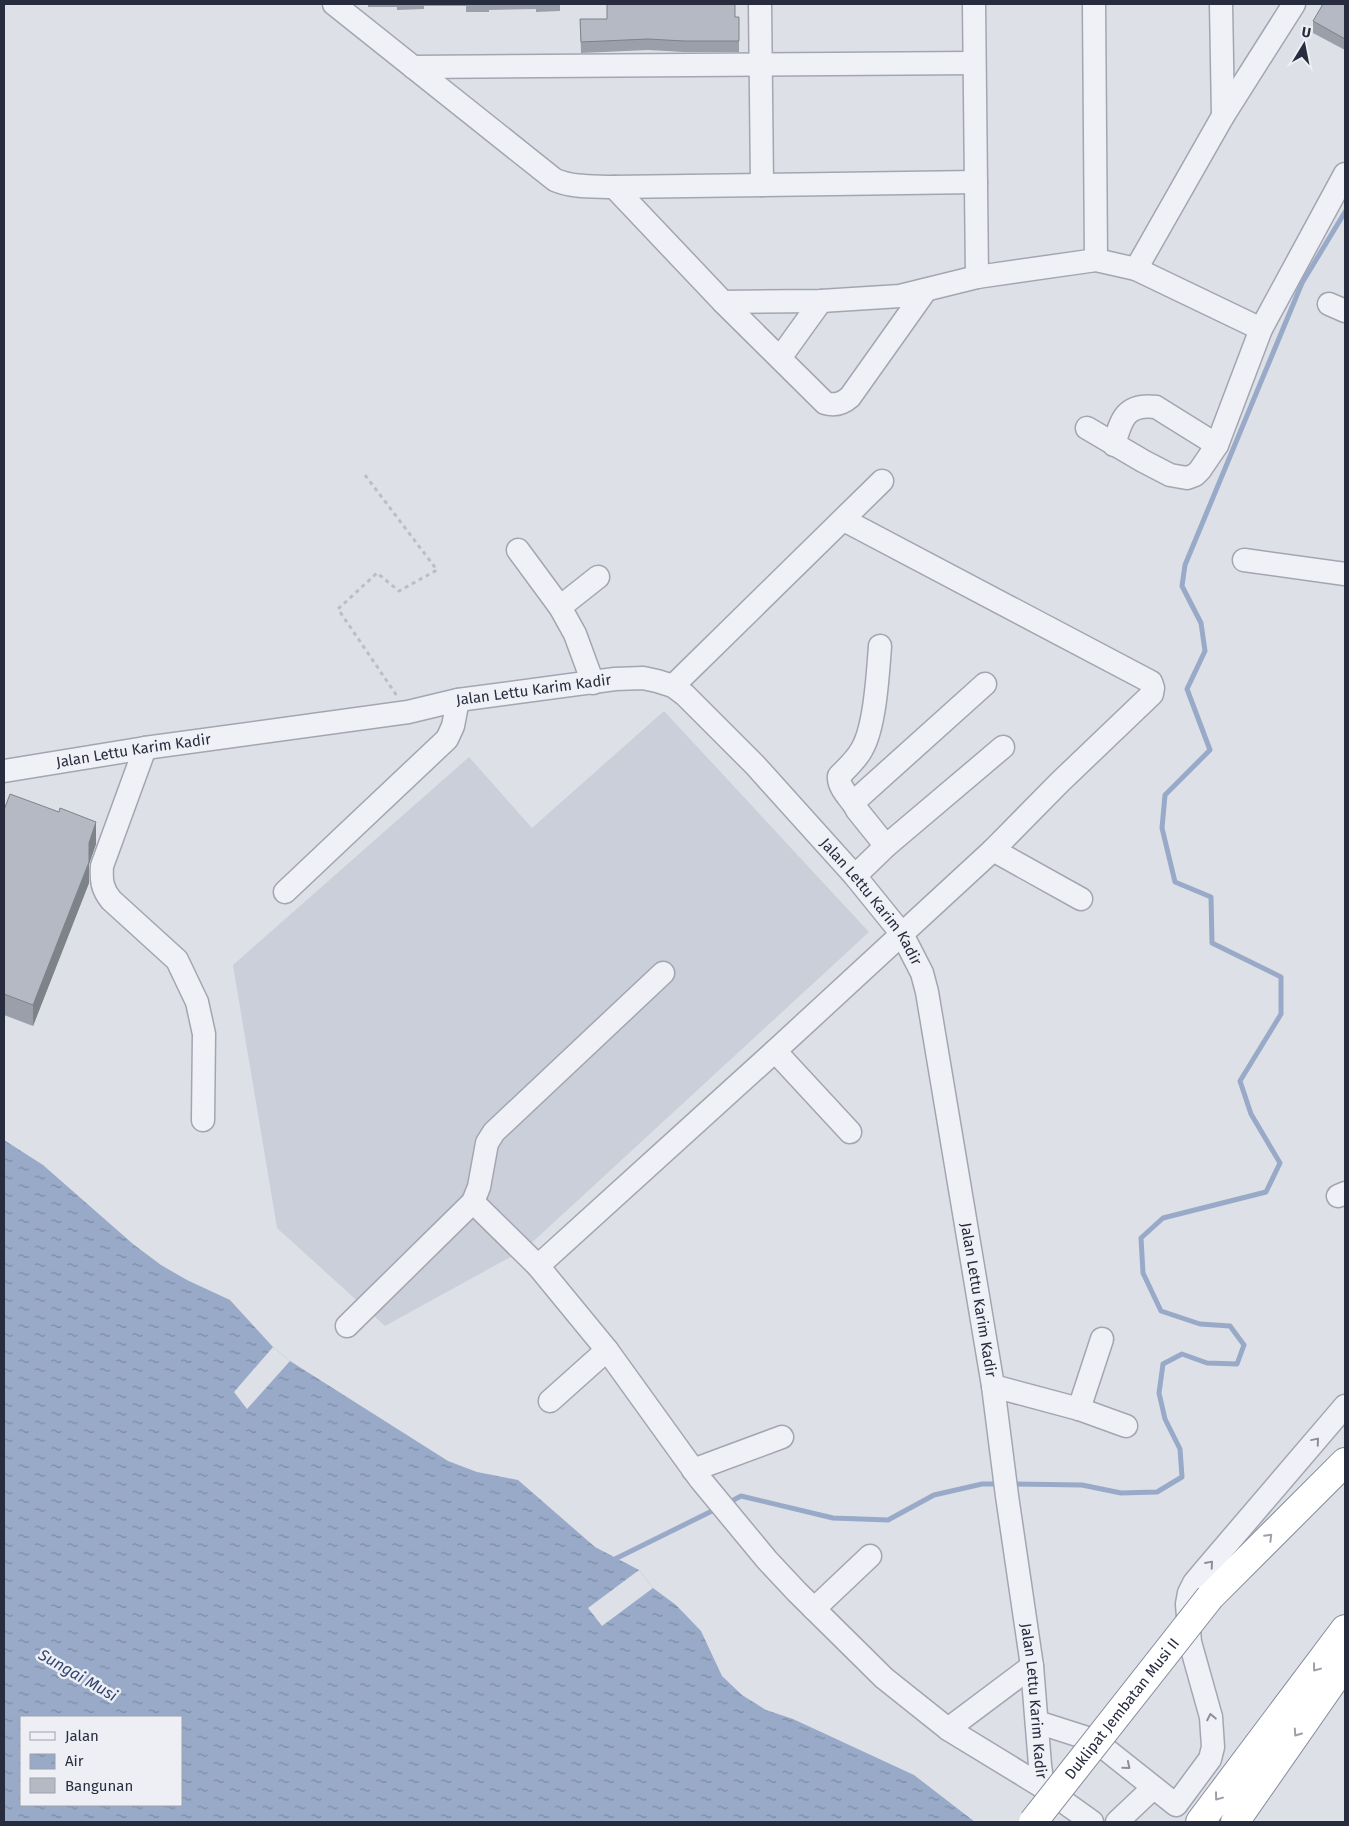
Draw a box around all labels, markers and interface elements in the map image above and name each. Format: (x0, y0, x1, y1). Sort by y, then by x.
north arrow (1279, 20, 1329, 70)
text: U (1300, 24, 1312, 42)
street label: Jalan Lettu Karim Kadir (455, 671, 613, 709)
street label: Jalan Lettu Karim Kadir (55, 730, 212, 771)
street label: Jalan Lettu Karim Kadir (816, 834, 926, 968)
street label: Jalan Lettu Karim Kadir (957, 1221, 1000, 1379)
one-way arrow (1310, 1438, 1318, 1447)
one-way arrow (1263, 1534, 1272, 1543)
one-way arrow (1204, 1561, 1213, 1570)
street label: Jalan Lettu Karim Kadir (1017, 1622, 1051, 1780)
street label: Duklipat Jembatan Musi II (1061, 1635, 1183, 1783)
water label: Sungai Musi (34, 1644, 121, 1705)
one-way arrow (1313, 1662, 1322, 1672)
one-way arrow (1206, 1713, 1216, 1722)
legend (20, 1716, 182, 1806)
text: Jalan (65, 1727, 99, 1745)
one-way arrow (1294, 1727, 1303, 1737)
text: Air (65, 1752, 84, 1770)
one-way arrow (1121, 1761, 1130, 1770)
text: Bangunan (65, 1777, 133, 1795)
one-way arrow (1215, 1791, 1224, 1801)

